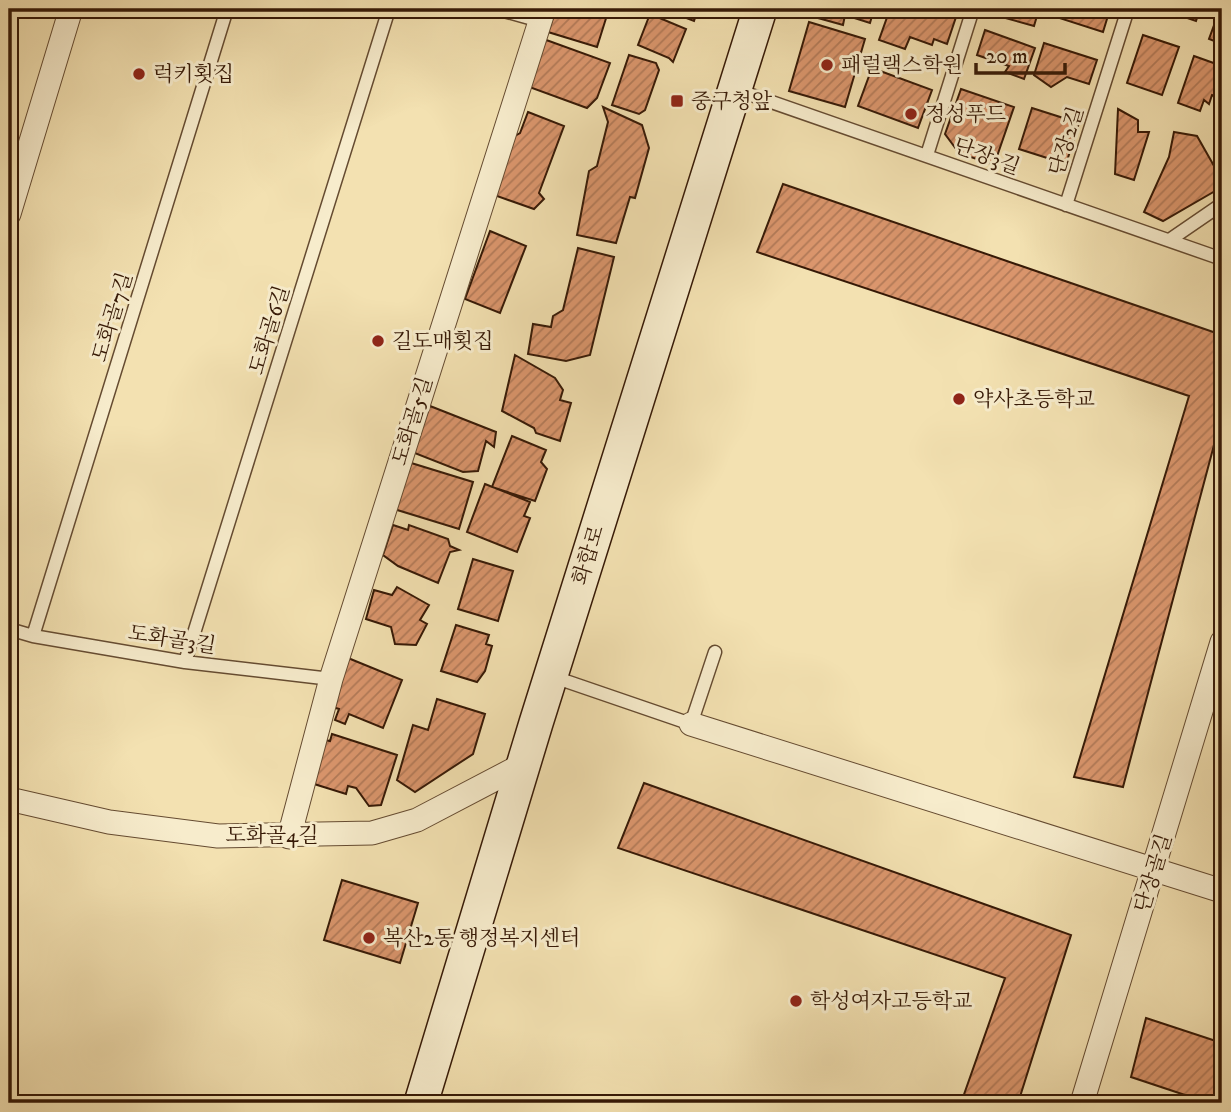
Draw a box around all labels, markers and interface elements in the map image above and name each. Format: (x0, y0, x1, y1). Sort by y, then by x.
scale bar (976, 32, 1065, 76)
text: 20 m (986, 44, 1028, 70)
place label: 패럴랙스학원 (841, 53, 963, 79)
marker: 패럴랙스학원 (819, 57, 835, 73)
place label: 럭키횟집 (153, 62, 234, 88)
marker: 럭키횟집 (131, 66, 147, 82)
place label: 중구청앞 (691, 89, 773, 115)
marker: 중구청앞 (669, 93, 685, 109)
place label: 정성푸드 (925, 102, 1006, 128)
street label: 단장2길 (1044, 103, 1090, 179)
marker: 정성푸드 (903, 106, 919, 122)
street label: 단장3길 (950, 133, 1023, 181)
street label: 도화골7길 (87, 269, 139, 365)
street label: 도화골6길 (244, 282, 296, 378)
place label: 길도매횟집 (392, 329, 493, 355)
marker: 길도매횟집 (370, 333, 386, 349)
street label: 도화골5길 (387, 374, 439, 469)
place label: 약사초등학교 (973, 387, 1095, 413)
marker: 약사초등학교 (951, 391, 967, 407)
street label: 화합로 (568, 522, 610, 588)
street label: 도화골3길 (126, 620, 218, 660)
street label: 도화골4길 (225, 823, 319, 849)
street label: 단장골길 (1130, 831, 1178, 916)
place label: 복산2동 행정복지센터 (383, 926, 580, 952)
marker: 복산2동 행정복지센터 (361, 930, 377, 946)
place label: 학성여자고등학교 (810, 989, 972, 1015)
marker: 학성여자고등학교 (788, 993, 804, 1009)

